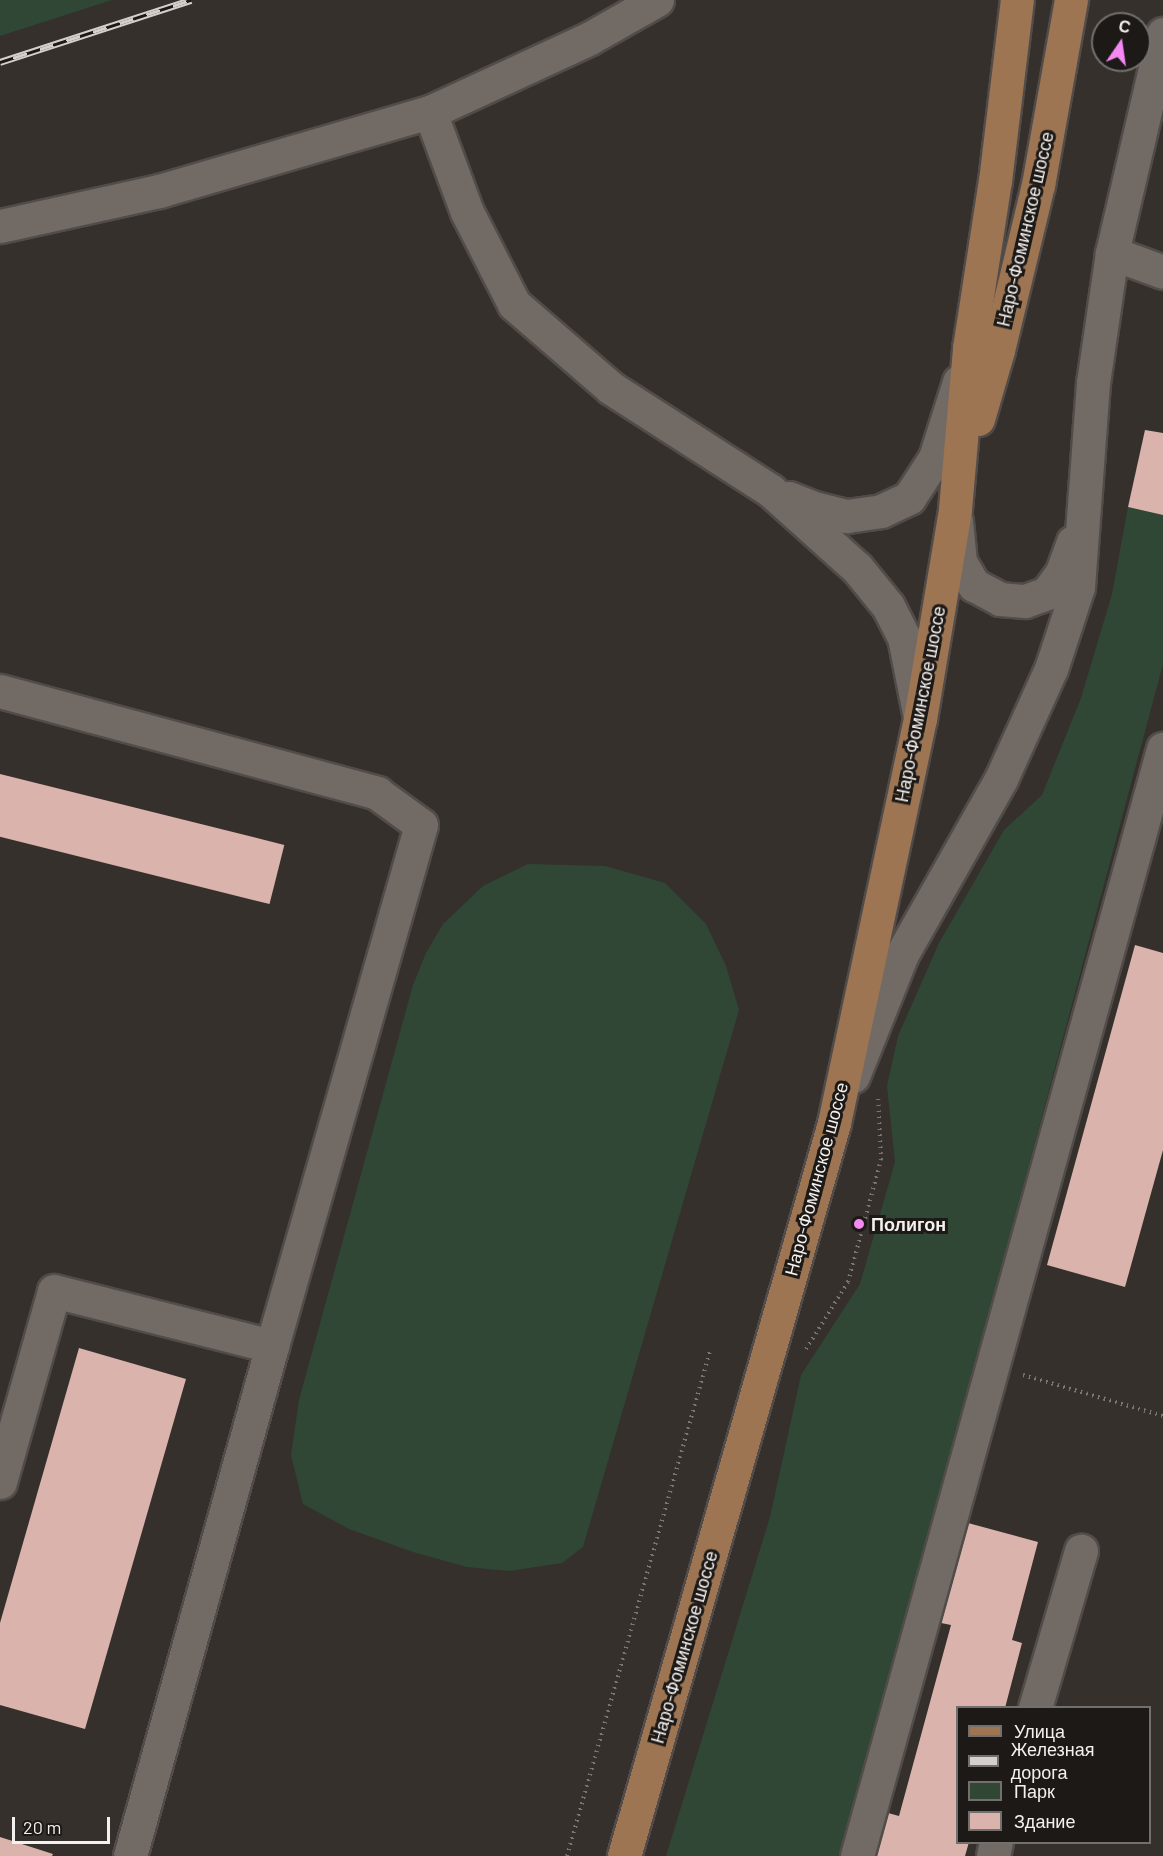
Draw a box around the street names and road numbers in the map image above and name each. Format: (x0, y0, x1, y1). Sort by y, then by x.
street label: Наро-Фоминское шоссе (992, 129, 1058, 329)
street label: Наро-Фоминское шоссе (890, 604, 950, 804)
street label: Наро-Фоминское шоссе (780, 1080, 852, 1278)
street label: Наро-Фоминское шоссе (646, 1548, 722, 1746)

